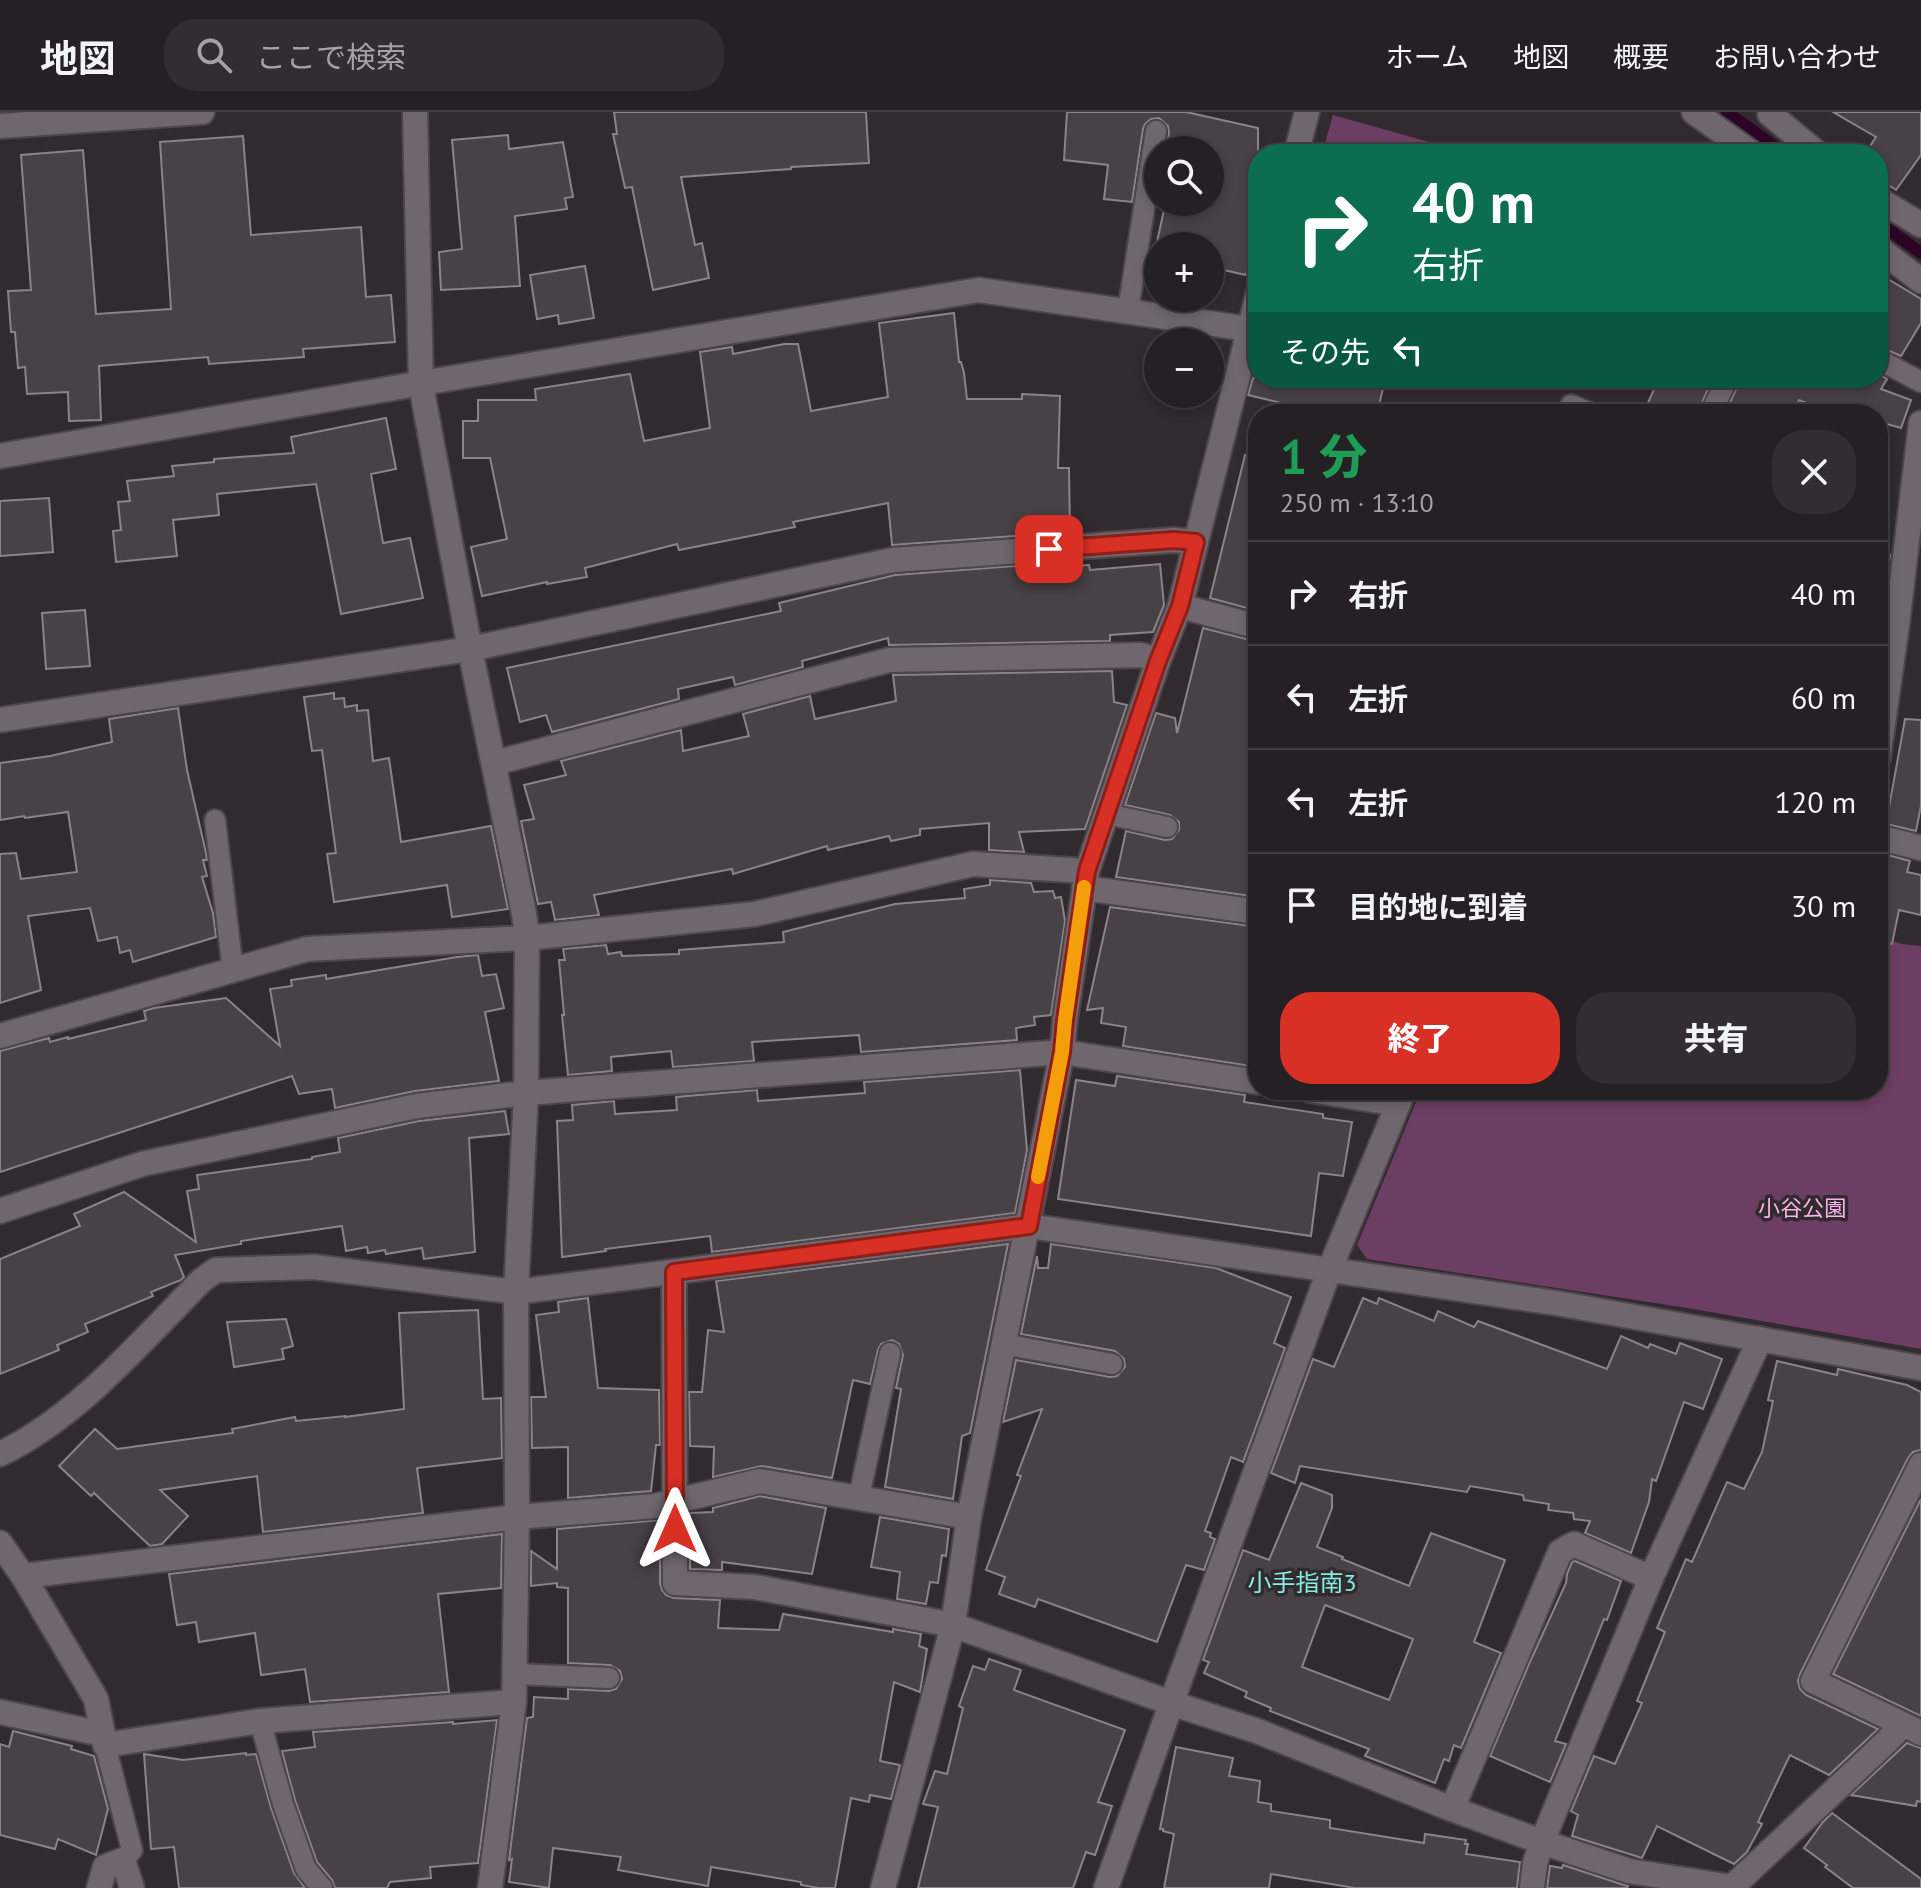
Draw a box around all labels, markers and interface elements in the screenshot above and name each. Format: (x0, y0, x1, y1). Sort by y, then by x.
search box (164, 19, 724, 91)
text: 地図 (40, 33, 116, 82)
icon: search (192, 33, 236, 77)
text: ここで検索 (256, 37, 406, 76)
text: ホーム (1386, 38, 1469, 75)
text: 地図 (1513, 38, 1569, 75)
text: 概要 (1613, 38, 1669, 75)
text: お問い合わせ (1713, 38, 1881, 75)
map controls (1144, 136, 1224, 408)
button: search (1144, 136, 1224, 216)
text: 40 m (1412, 166, 1535, 238)
icon: right (1280, 176, 1384, 280)
button: + (1144, 232, 1224, 312)
text: 右折 (1412, 241, 1484, 288)
button: − (1144, 328, 1224, 408)
icon: left (1386, 328, 1430, 372)
text: その先 (1280, 332, 1370, 371)
text: 1 分 (1280, 425, 1367, 487)
button: close (1772, 430, 1856, 514)
text: 250 m · 13:10 (1280, 486, 1434, 519)
pin (1015, 515, 1083, 583)
icon: arrive (1027, 527, 1071, 571)
icon: right (1280, 571, 1324, 615)
text: 40 m (1791, 574, 1856, 613)
text: 右折 (1348, 575, 1408, 614)
icon: left (1280, 675, 1324, 719)
text: 60 m (1791, 678, 1856, 717)
text: 左折 (1348, 679, 1408, 718)
icon: left (1280, 779, 1324, 823)
text: 120 m (1775, 782, 1856, 821)
text: 左折 (1348, 783, 1408, 822)
icon: arrive (1280, 883, 1324, 927)
text: 30 m (1791, 886, 1856, 925)
text: 目的地に到着 (1348, 887, 1528, 926)
button: 終了 (1280, 992, 1560, 1084)
button: 共有 (1576, 992, 1856, 1084)
park label: 小谷公園 (1758, 1194, 1846, 1222)
position arrow (633, 1487, 717, 1571)
district label: 小手指南3 (1247, 1567, 1357, 1598)

